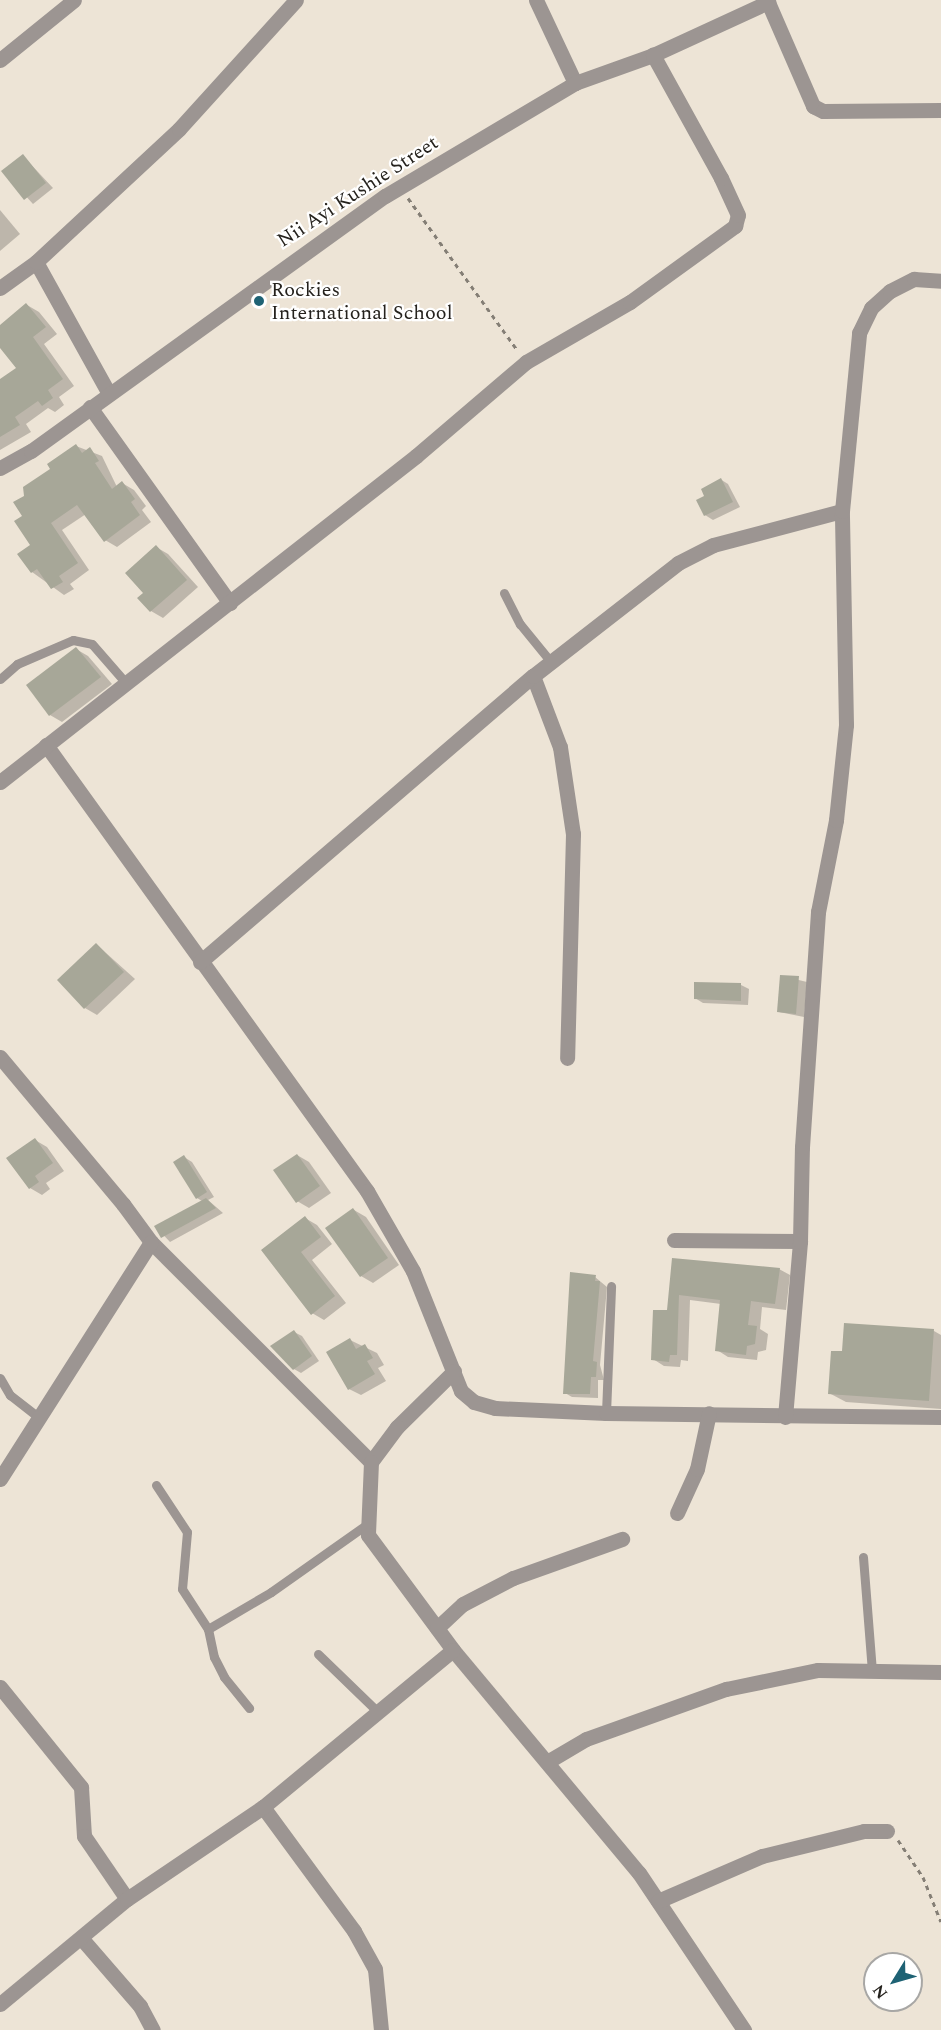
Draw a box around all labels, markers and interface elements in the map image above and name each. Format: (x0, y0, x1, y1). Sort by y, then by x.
street label: Nii Ayi Kushie Street (273, 131, 443, 253)
place label: Rockies International School (271, 278, 453, 325)
marker: Rockies International School (252, 294, 266, 308)
north arrow (863, 1952, 923, 2012)
text: N (867, 1979, 894, 2004)

